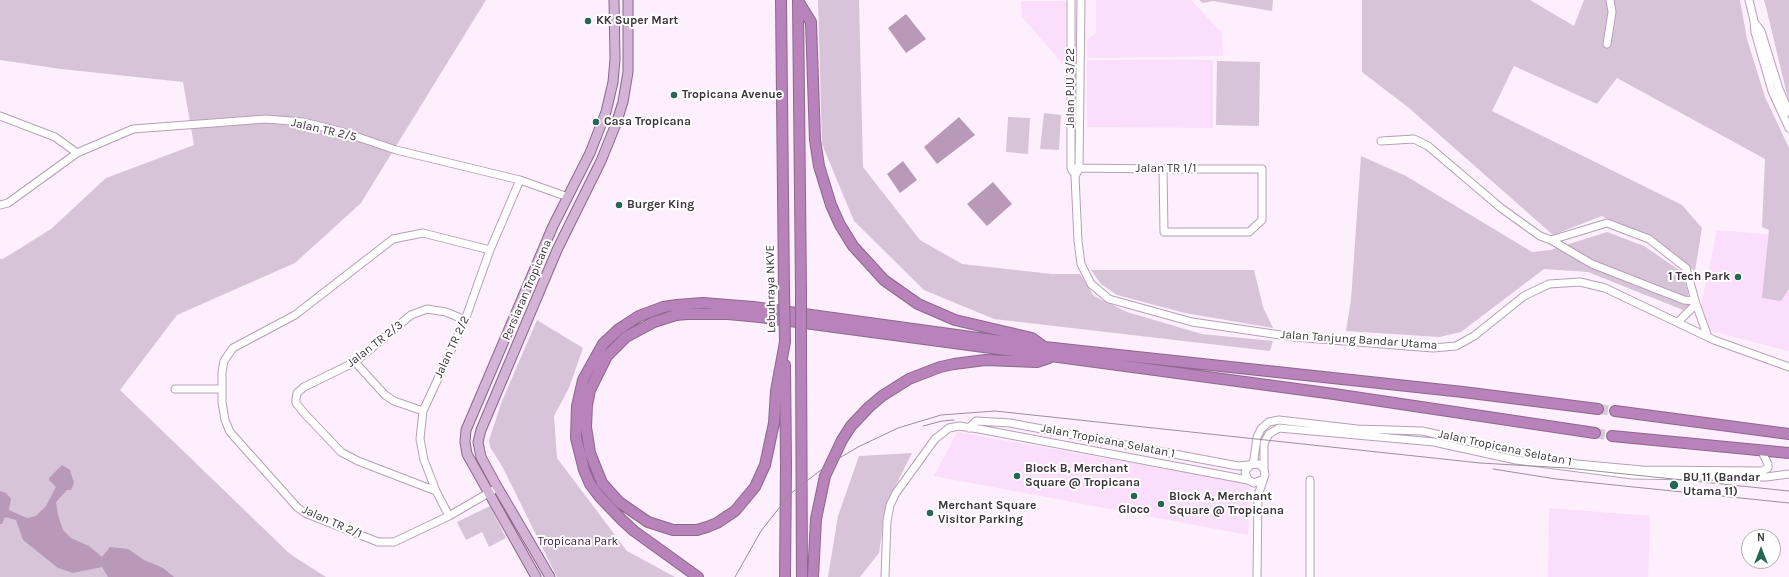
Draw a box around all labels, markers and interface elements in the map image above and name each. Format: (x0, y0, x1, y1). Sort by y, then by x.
place label: KK Super Mart (596, 14, 678, 28)
marker: KK Super Mart (583, 16, 593, 26)
street label: Jalan PJU 3/22 (1064, 48, 1078, 128)
place label: Tropicana Avenue (682, 88, 782, 102)
marker: Tropicana Avenue (669, 90, 679, 100)
street label: Jalan TR 2/5 (290, 115, 358, 145)
place label: Casa Tropicana (604, 115, 691, 129)
marker: Casa Tropicana (591, 117, 601, 127)
street label: Jalan TR 1/1 (1136, 162, 1196, 176)
place label: Burger King (627, 198, 694, 212)
marker: Burger King (614, 200, 624, 210)
street label: Persiaran Tropicana (499, 238, 555, 342)
street label: Lebuhraya NKVE (763, 245, 779, 333)
place label: 1 Tech Park (1668, 270, 1730, 284)
marker: 1 Tech Park (1733, 272, 1743, 282)
street label: Jalan TR 2/2 (431, 314, 473, 380)
street label: Jalan TR 2/3 (344, 318, 406, 370)
street label: Jalan Tanjung Bandar Utama (1280, 327, 1438, 353)
street label: Jalan Tropicana Selatan 1 (1040, 421, 1176, 461)
street label: Jalan Tropicana Selatan 1 (1437, 427, 1573, 469)
place label: Block B, Merchant Square @ Tropicana (1025, 462, 1140, 490)
marker: Block B, Merchant Square @ Tropicana (1012, 471, 1022, 481)
place label: BU 11 (Bandar Utama 11) (1683, 471, 1760, 499)
marker: BU 11 (Bandar Utama 11) (1668, 479, 1680, 491)
place label: Block A, Merchant Square @ Tropicana (1169, 490, 1284, 518)
marker: Gloco (1129, 491, 1139, 501)
place label: Merchant Square Visitor Parking (938, 499, 1036, 527)
marker: Block A, Merchant Square @ Tropicana (1156, 499, 1166, 509)
street label: Jalan TR 2/1 (300, 502, 364, 542)
place label: Gloco (1118, 503, 1150, 517)
marker: Merchant Square Visitor Parking (925, 508, 935, 518)
north arrow (1741, 529, 1781, 569)
text: N (1757, 531, 1765, 544)
park label: Tropicana Park (538, 535, 618, 549)

